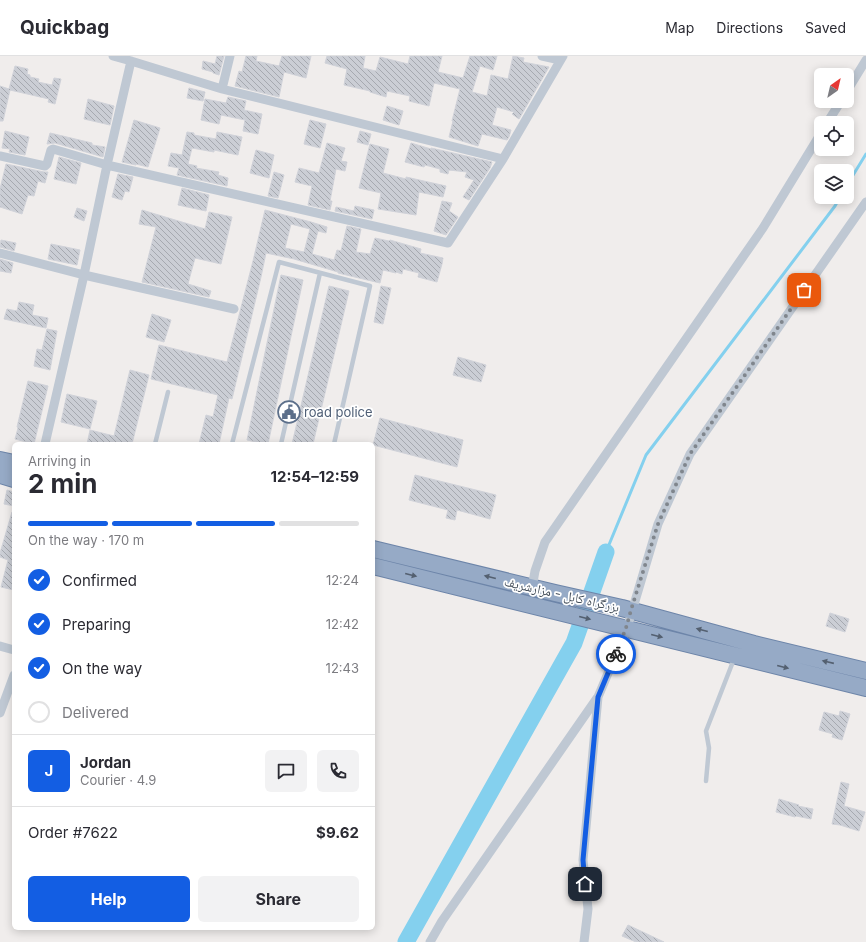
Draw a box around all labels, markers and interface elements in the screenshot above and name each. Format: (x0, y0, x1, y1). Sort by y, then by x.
text: Quickbag (20, 16, 109, 39)
text: Map (665, 19, 694, 36)
text: Directions (716, 19, 783, 36)
text: Saved (805, 19, 846, 36)
north arrow (814, 68, 854, 108)
map controls (814, 68, 854, 204)
button: locate (814, 116, 854, 156)
button: layers (814, 164, 854, 204)
pin (787, 273, 821, 307)
icon: bag (793, 279, 815, 301)
public building icon: road police (276, 399, 302, 425)
place label: road police (304, 404, 373, 420)
text: Arriving in (28, 453, 91, 469)
text: 12:54–12:59 (271, 467, 359, 486)
text: 2 min (28, 468, 98, 499)
text: On the way · 170 m (28, 532, 144, 548)
icon: check (28, 569, 50, 591)
text: Confirmed (62, 571, 137, 590)
text: 12:24 (326, 572, 359, 588)
one-way arrow (405, 573, 417, 579)
street label: بزرگراه کابل - مزارشریف (503, 573, 621, 616)
one-way arrow (484, 574, 496, 580)
icon: check (28, 613, 50, 635)
text: Preparing (62, 615, 131, 634)
one-way arrow (579, 615, 591, 621)
text: 12:42 (326, 616, 359, 632)
one-way arrow (696, 627, 708, 633)
one-way arrow (651, 633, 663, 639)
courier (596, 634, 636, 674)
icon: bike (605, 643, 627, 665)
icon: check (28, 657, 50, 679)
one-way arrow (822, 658, 834, 664)
text: On the way (62, 659, 142, 678)
text: 12:43 (326, 660, 359, 676)
one-way arrow (777, 665, 789, 671)
text: Delivered (62, 703, 129, 722)
button: chat (265, 750, 307, 792)
button: phone (317, 750, 359, 792)
text: Jordan (80, 753, 131, 772)
text: J (45, 761, 53, 780)
text: Courier · 4.9 (80, 772, 156, 788)
text: Order #7622 (28, 823, 118, 842)
text: $9.62 (316, 823, 359, 842)
pin (568, 867, 602, 901)
icon: home (574, 873, 596, 895)
button: Help (28, 876, 190, 922)
button: Share (198, 876, 359, 922)

